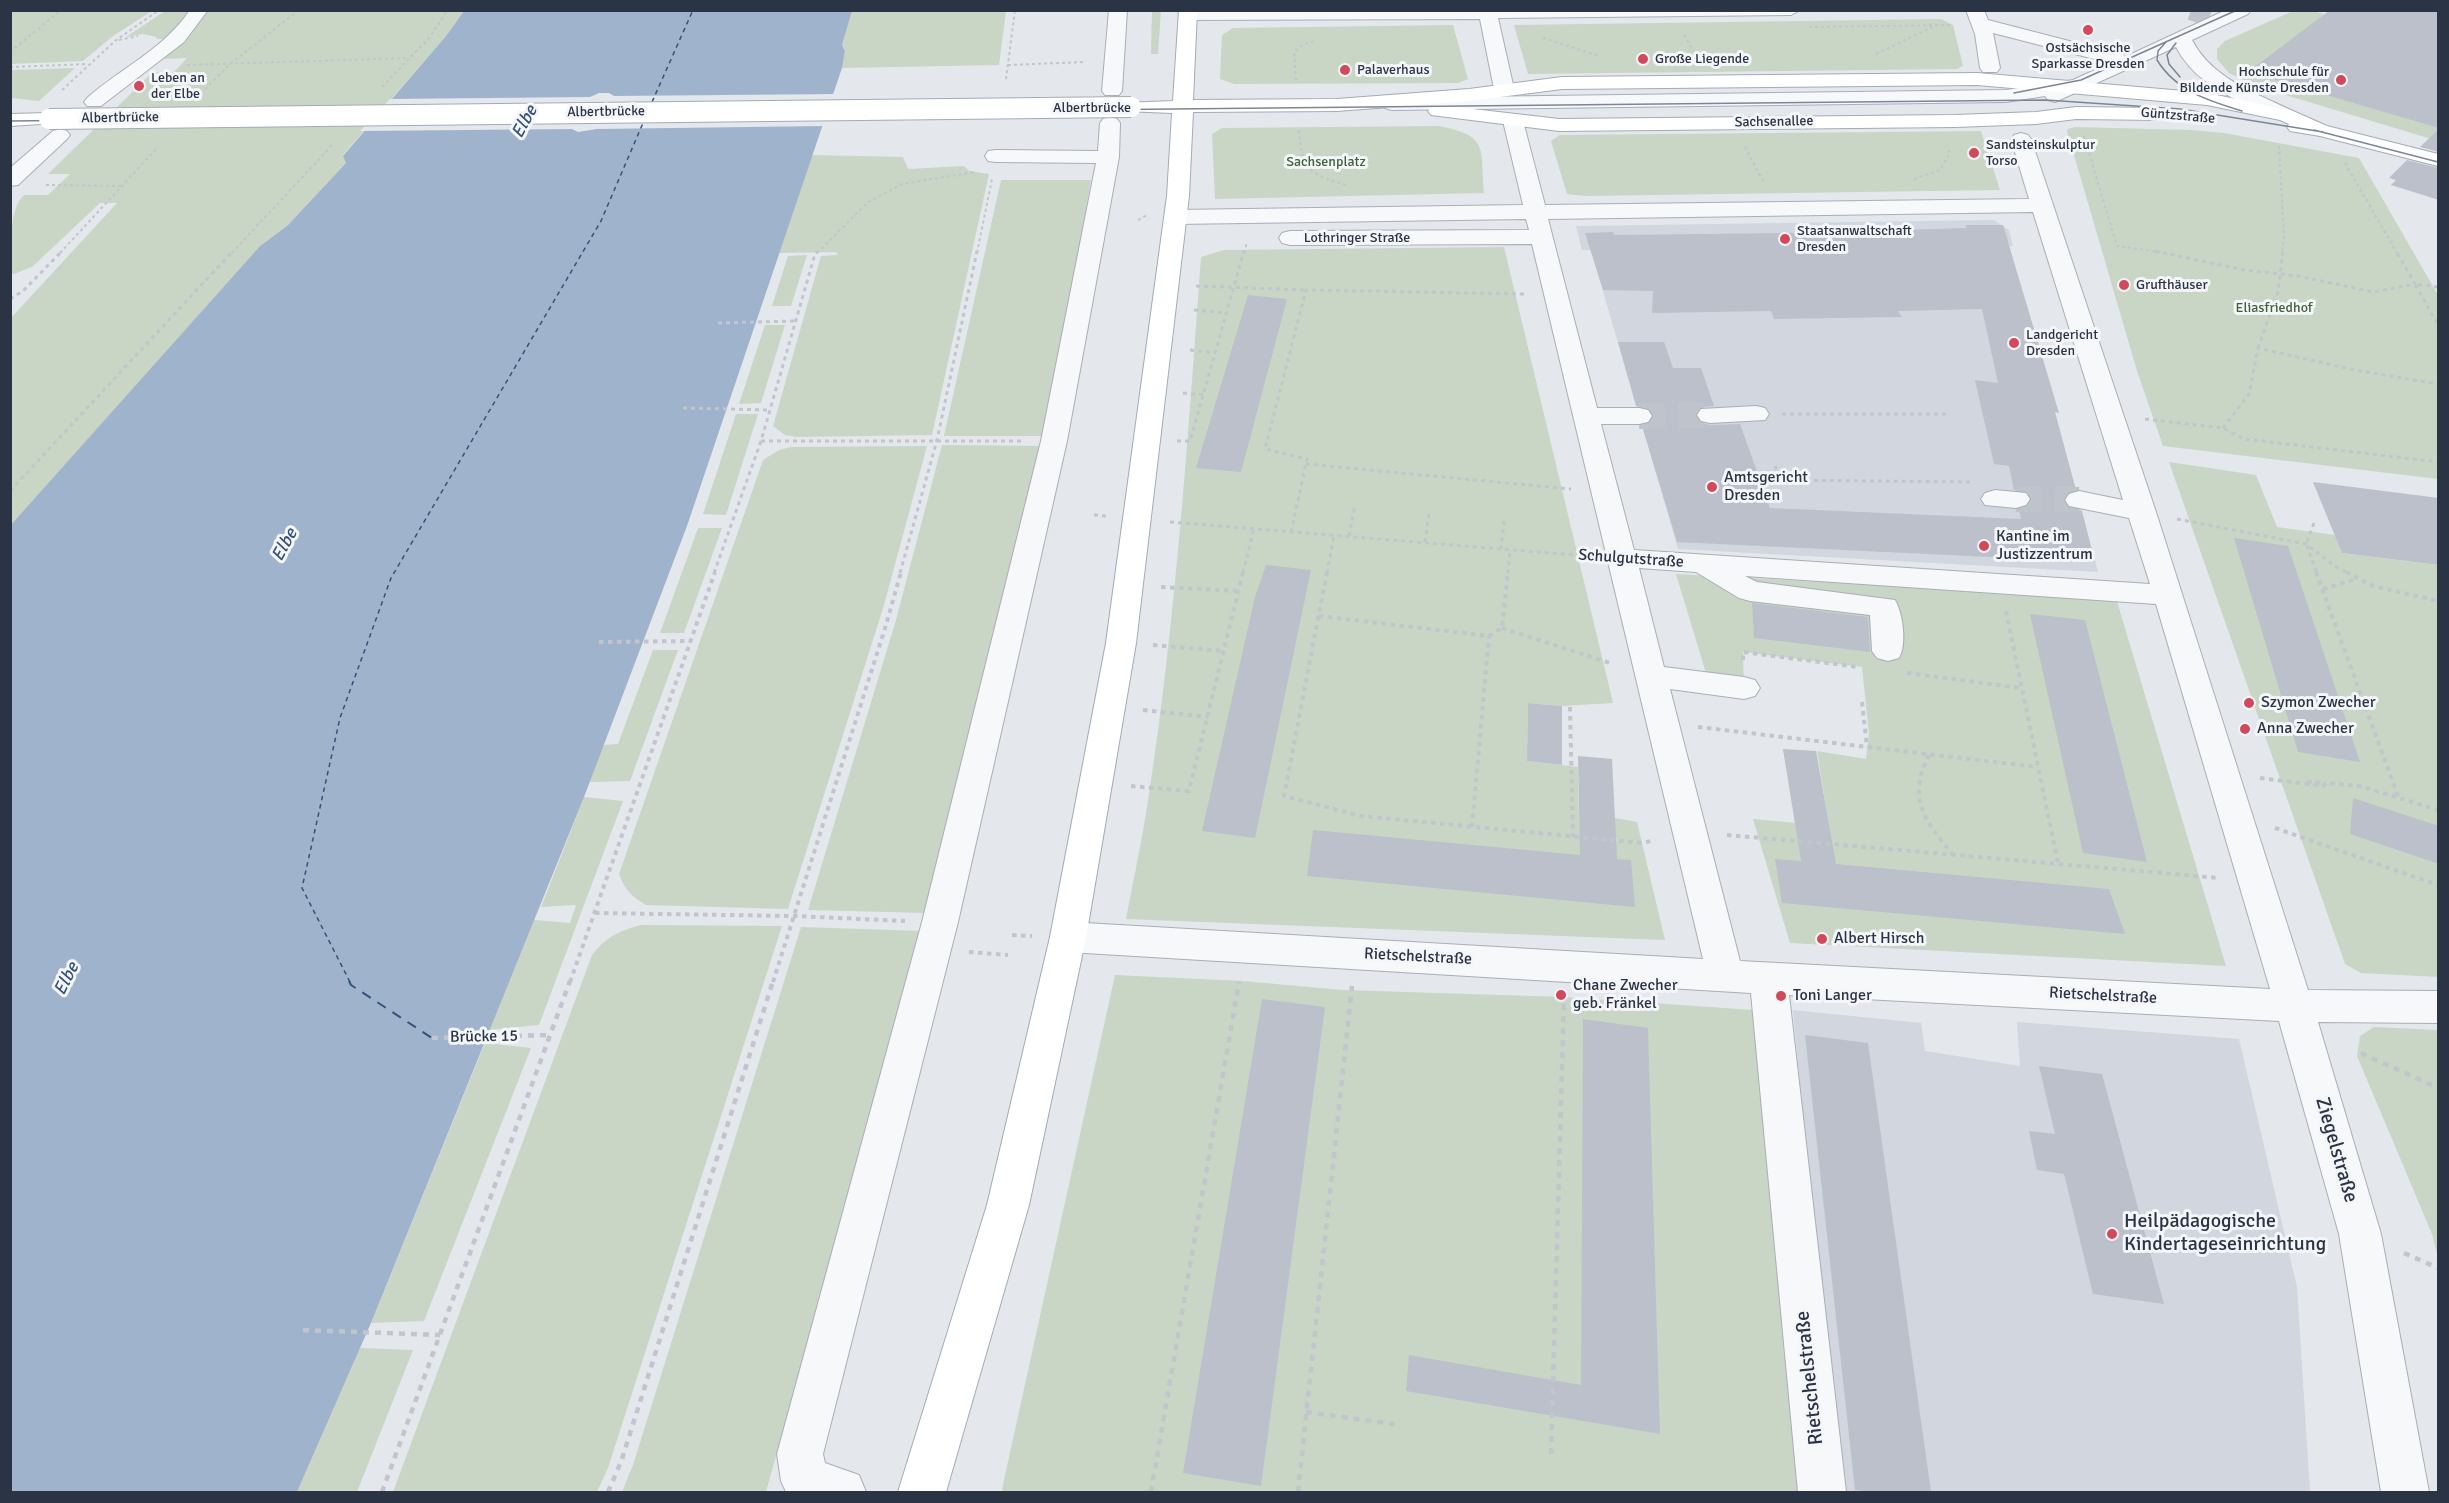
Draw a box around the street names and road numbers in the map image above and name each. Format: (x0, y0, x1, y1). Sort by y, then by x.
street label: Albertbrücke (1053, 100, 1131, 116)
street label: Albertbrücke (567, 103, 645, 121)
street label: Güntzstraße (2140, 104, 2216, 128)
street label: Albertbrücke (81, 109, 159, 127)
street label: Sachsenallee (1734, 113, 1814, 131)
street label: Lothringer Straße (1304, 230, 1410, 246)
street label: Schulgutstraße (1578, 546, 1684, 572)
street label: Rietschelstraße (1364, 945, 1472, 969)
street label: Rietschelstraße (2049, 984, 2157, 1008)
street label: Brücke 15 (450, 1027, 518, 1047)
street label: Ziegelstraße (2309, 1094, 2363, 1206)
street label: Rietschelstraße (1791, 1310, 1829, 1446)

